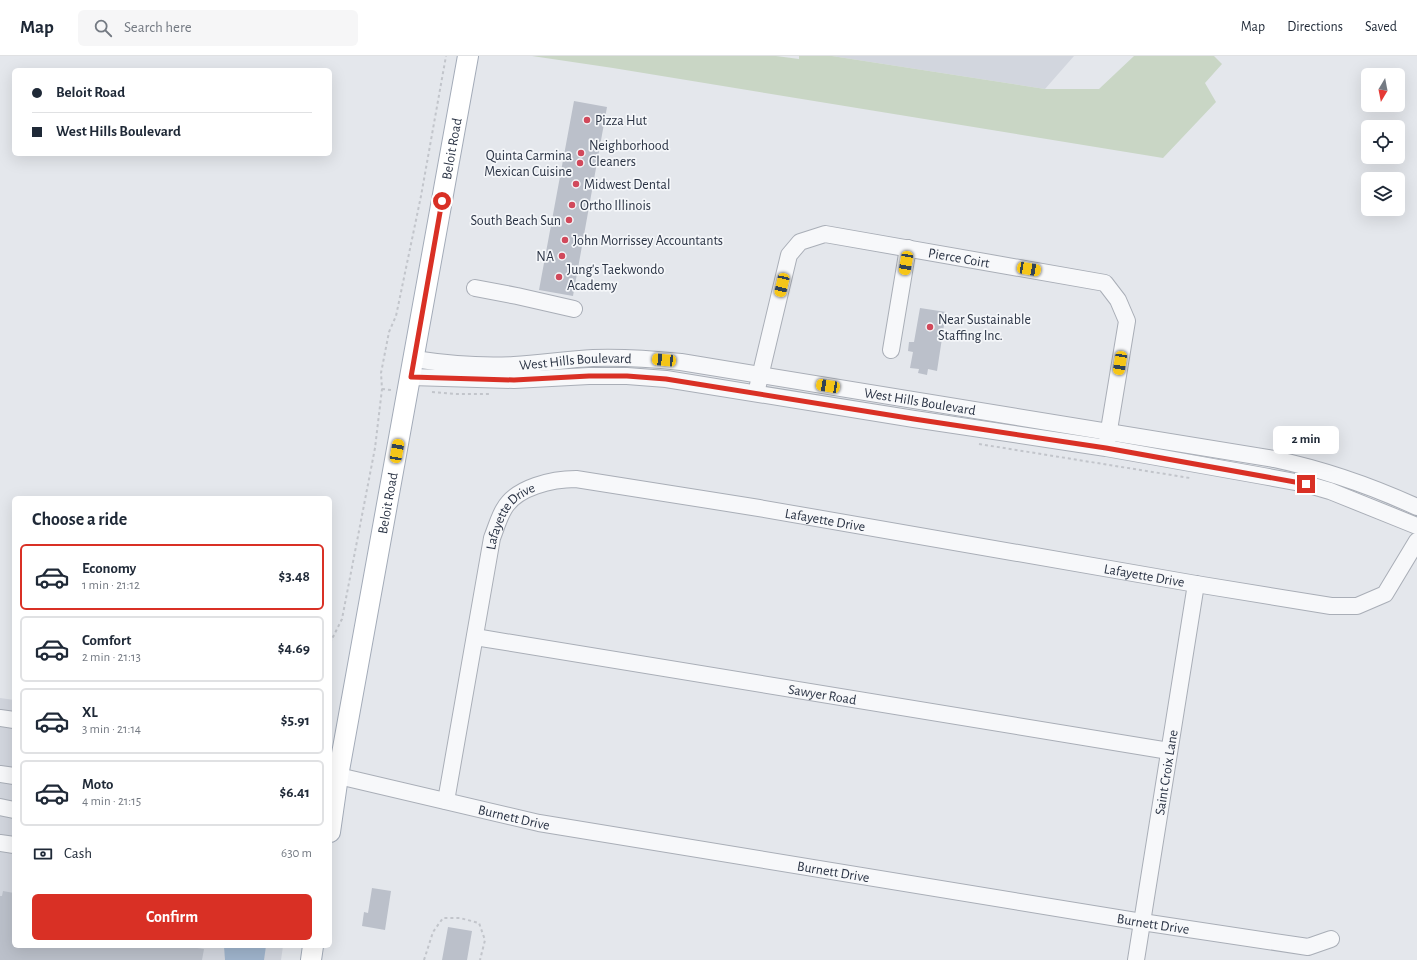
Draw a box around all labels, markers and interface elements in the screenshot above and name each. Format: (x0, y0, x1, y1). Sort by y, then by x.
search box (78, 10, 358, 46)
icon: search (92, 17, 114, 39)
text: Map (20, 18, 54, 37)
text: Search here (124, 20, 192, 35)
text: Map (1241, 20, 1265, 34)
text: Directions (1287, 20, 1343, 34)
text: Saved (1365, 20, 1397, 34)
north arrow (1361, 68, 1405, 112)
map controls (1361, 68, 1405, 216)
text: Beloit Road (56, 85, 125, 100)
place label: Pizza Hut (595, 114, 648, 128)
marker: Pizza Hut (582, 115, 592, 125)
street label: Beloit Road (440, 117, 465, 181)
button: locate (1361, 120, 1405, 164)
text: West Hills Boulevard (56, 124, 181, 139)
place label: Neighborhood Cleaners (589, 139, 669, 169)
marker: Neighborhood Cleaners (576, 148, 586, 158)
place label: Quinta Carmina Mexican Cuisine (484, 149, 573, 179)
marker: Quinta Carmina Mexican Cuisine (575, 158, 585, 168)
button: layers (1361, 172, 1405, 216)
place label: Midwest Dental (584, 178, 670, 192)
marker: Midwest Dental (571, 179, 581, 189)
route start (433, 192, 451, 210)
place label: Ortho Illinois (580, 199, 651, 213)
marker: Ortho Illinois (567, 200, 577, 210)
place label: South Beach Sun (471, 214, 561, 228)
marker: South Beach Sun (564, 215, 574, 225)
place label: John Morrissey Accountants (573, 234, 723, 248)
marker: John Morrissey Accountants (560, 235, 570, 245)
street label: Pierce Coirt (927, 246, 991, 271)
place label: NA (536, 250, 554, 264)
car (898, 250, 914, 276)
marker: NA (557, 251, 567, 261)
car (1016, 261, 1042, 277)
place label: Jung's Taekwondo Academy (567, 263, 664, 293)
marker: Jung's Taekwondo Academy (554, 272, 564, 282)
car (773, 272, 791, 298)
place label: Near Sustainable Staffing Inc. (938, 313, 1031, 343)
marker: Near Sustainable Staffing Inc. (925, 322, 935, 332)
car (1112, 350, 1128, 376)
street label: West Hills Boulevard (519, 352, 632, 373)
car (652, 353, 676, 367)
car (815, 378, 841, 394)
street label: West Hills Boulevard (863, 386, 977, 418)
callout: 2 min (1273, 426, 1339, 454)
text: 2 min (1292, 433, 1320, 446)
car (389, 438, 405, 464)
street label: Beloit Road (376, 471, 401, 535)
route end (1297, 475, 1315, 493)
street label: Lafayette Drive (484, 481, 537, 551)
street label: Lafayette Drive (784, 507, 866, 534)
text: Choose a ride (32, 511, 127, 529)
icon: car (34, 559, 70, 595)
text: Economy (82, 561, 136, 576)
street label: Lafayette Drive (1103, 562, 1186, 590)
text: $3.48 (278, 569, 310, 584)
text: 1 min · 21:12 (82, 579, 140, 592)
icon: car (34, 631, 70, 667)
text: Comfort (82, 633, 131, 648)
text: $4.69 (278, 641, 310, 656)
text: 2 min · 21:13 (82, 651, 141, 664)
street label: Sawyer Road (787, 683, 857, 708)
icon: car (34, 703, 70, 739)
text: XL (82, 705, 98, 720)
text: $5.91 (281, 713, 310, 728)
text: 3 min · 21:14 (82, 723, 141, 736)
street label: Saint Croix Lane (1153, 729, 1181, 816)
icon: car (34, 775, 70, 811)
text: Moto (82, 777, 114, 792)
text: $6.41 (280, 785, 310, 800)
text: 4 min · 21:15 (82, 795, 141, 808)
street label: Burnett Drive (477, 803, 551, 833)
icon: cash (32, 843, 54, 865)
text: Cash (64, 846, 92, 861)
text: 630 m (281, 847, 312, 860)
street label: Burnett Drive (796, 859, 870, 885)
button: Confirm (32, 894, 312, 940)
street label: Burnett Drive (1116, 912, 1190, 937)

